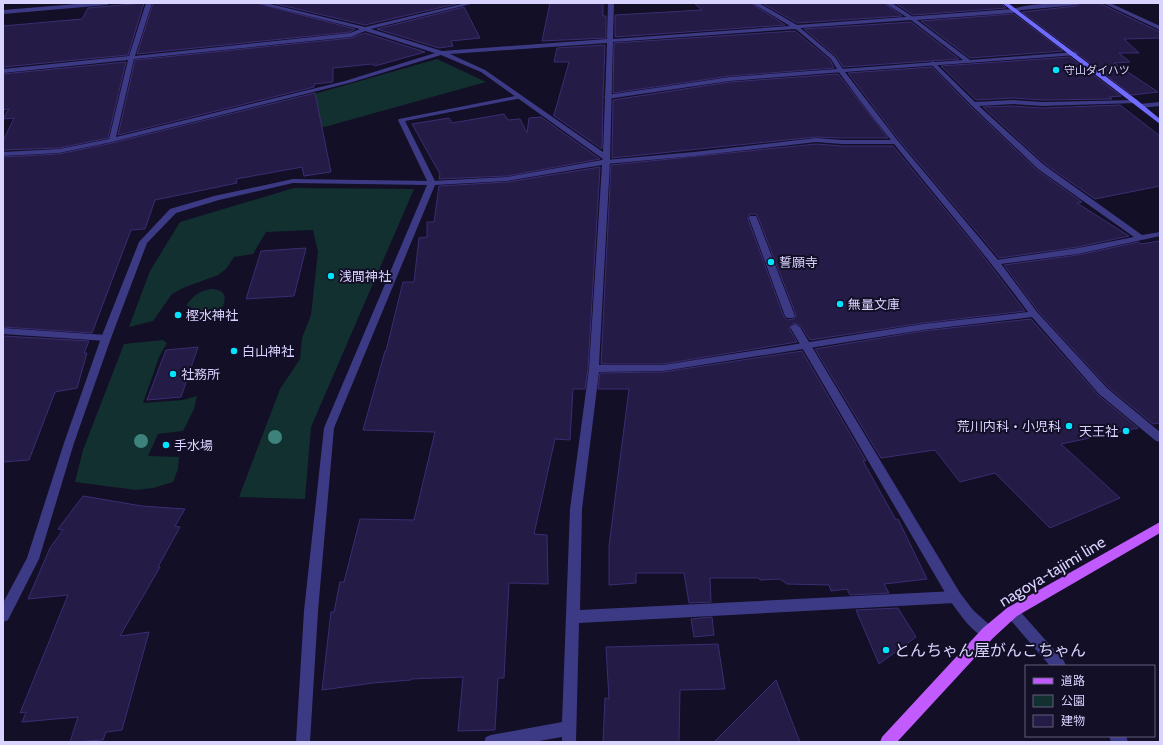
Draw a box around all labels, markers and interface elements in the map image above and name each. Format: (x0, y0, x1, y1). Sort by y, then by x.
place label: 守山ダイハツ (1064, 63, 1130, 77)
marker: 守山ダイハツ (1051, 65, 1061, 75)
place label: 誓願寺 (779, 254, 818, 270)
marker: 誓願寺 (766, 257, 776, 267)
place label: 浅間神社 (339, 268, 391, 284)
marker: 浅間神社 (326, 271, 336, 281)
place label: 無量文庫 (848, 296, 900, 312)
marker: 無量文庫 (835, 299, 845, 309)
place label: 樫水神社 (186, 307, 238, 323)
marker: 樫水神社 (173, 310, 183, 320)
place label: 白山神社 (242, 343, 294, 359)
marker: 白山神社 (229, 346, 239, 356)
place label: 社務所 (181, 366, 220, 382)
marker: 社務所 (168, 369, 178, 379)
place label: 荒川内科・小児科 (957, 418, 1061, 434)
marker: 荒川内科・小児科 (1064, 421, 1074, 431)
place label: 天王社 (1079, 423, 1118, 439)
marker: 天王社 (1121, 426, 1131, 436)
place label: 手水場 (174, 437, 213, 453)
marker: 手水場 (161, 440, 171, 450)
street label: nagoya-tajimi line (996, 532, 1109, 611)
place label: とんちゃん屋がんこちゃん (894, 641, 1086, 660)
marker: とんちゃん屋がんこちゃん (881, 645, 891, 655)
legend (1025, 665, 1155, 737)
text: 道路 (1061, 673, 1085, 688)
text: 公園 (1061, 693, 1085, 708)
text: 建物 (1061, 713, 1085, 728)

